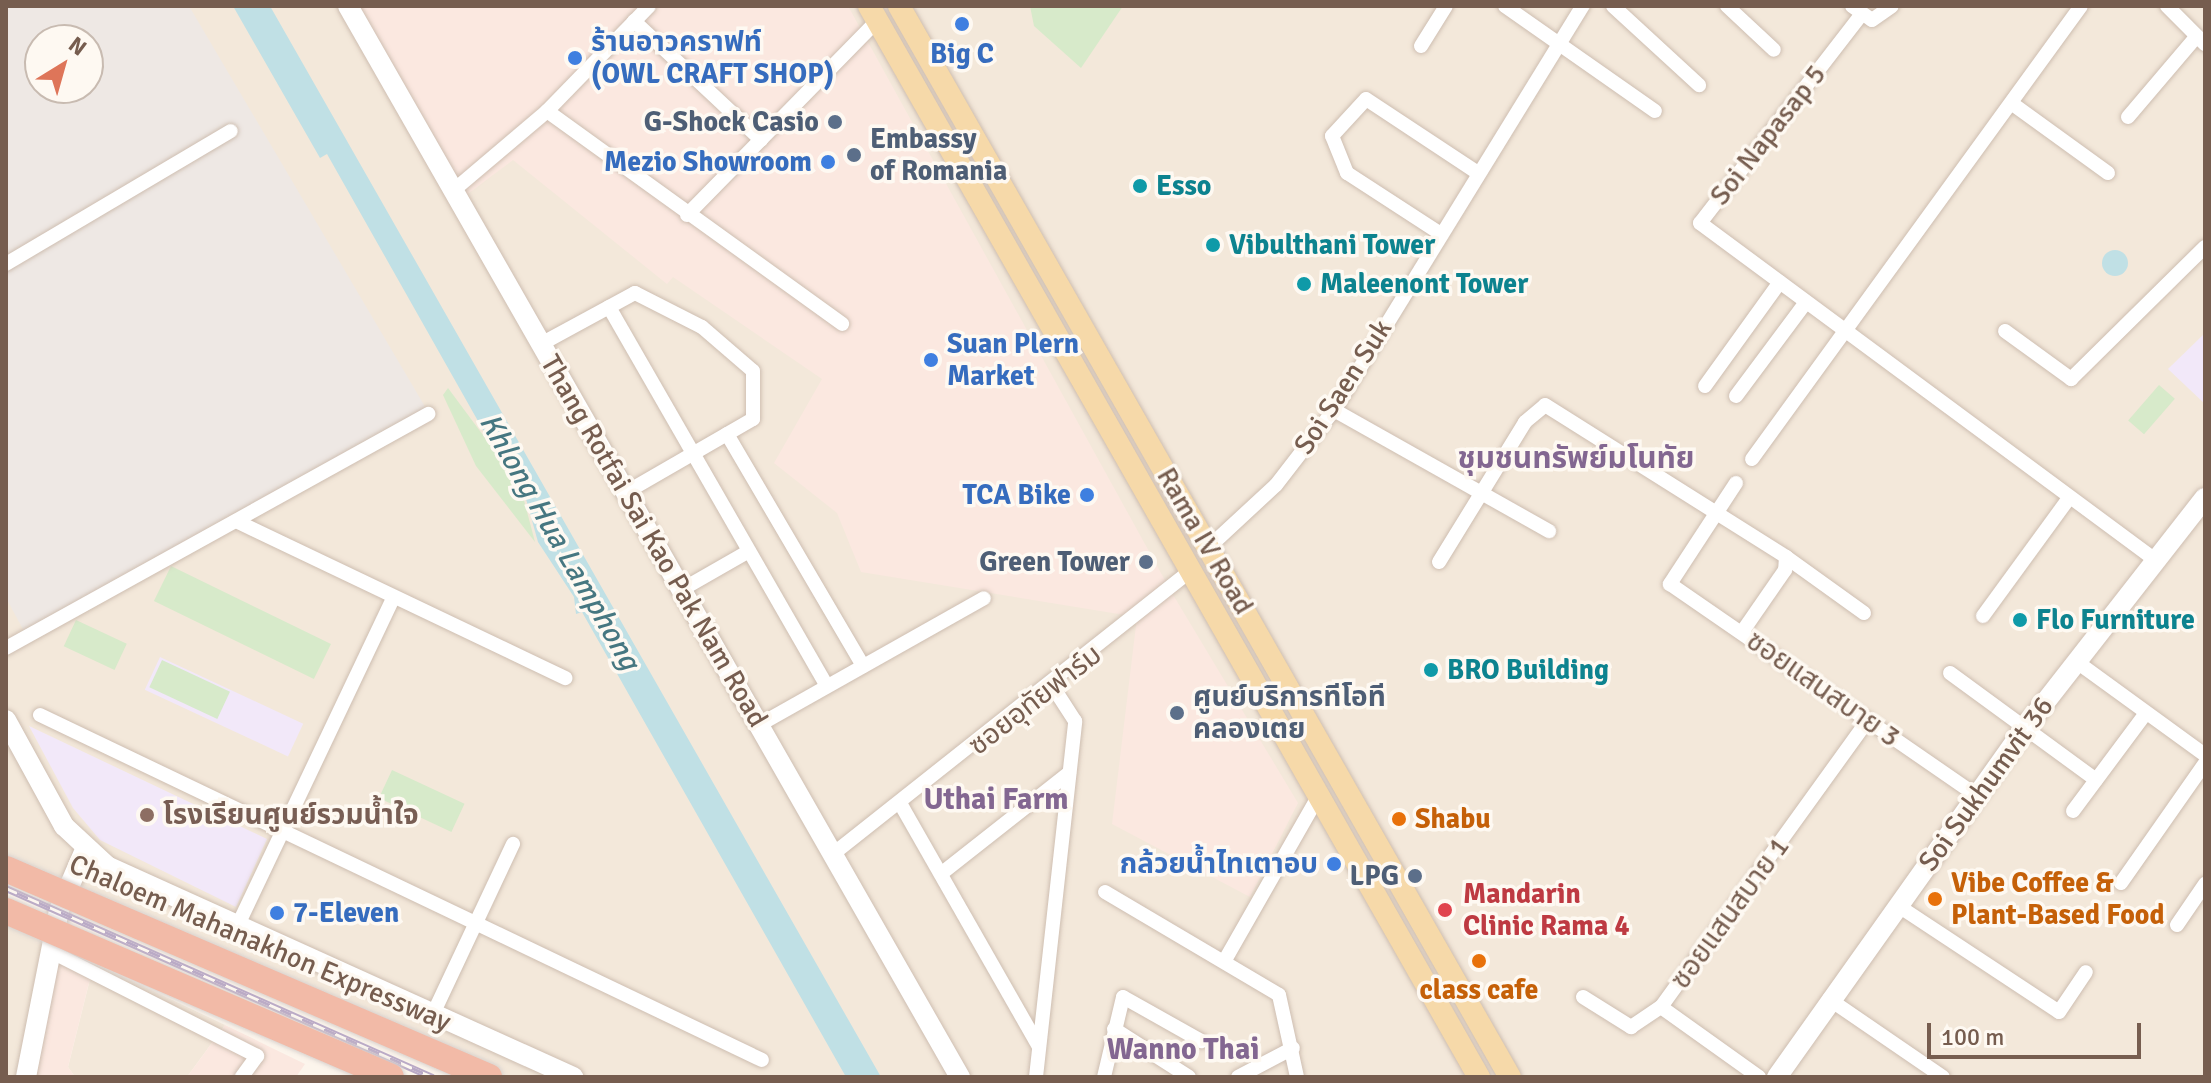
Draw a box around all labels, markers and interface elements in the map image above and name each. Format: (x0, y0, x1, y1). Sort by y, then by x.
marker: Big C (953, 15, 971, 33)
north arrow (24, 24, 104, 104)
place label: ร้านอาวคราฟท์ (OWL CRAFT SHOP) (591, 25, 834, 91)
text: N (63, 31, 92, 61)
place label: Big C (930, 37, 994, 71)
marker: ร้านอาวคราฟท์ (OWL CRAFT SHOP) (566, 49, 584, 67)
street label: Soi Napasap 5 (1703, 58, 1833, 212)
place label: G-Shock Casio (644, 105, 819, 139)
marker: G-Shock Casio (826, 113, 844, 131)
place label: Embassy of Romania (870, 122, 1007, 188)
place label: Mezio Showroom (604, 145, 812, 179)
marker: Embassy of Romania (845, 146, 863, 164)
marker: Mezio Showroom (819, 153, 837, 171)
place label: Esso (1156, 169, 1211, 203)
marker: Esso (1131, 177, 1149, 195)
place label: Vibulthani Tower (1229, 228, 1435, 262)
marker: Vibulthani Tower (1204, 236, 1222, 254)
place label: Maleenont Tower (1320, 267, 1528, 301)
marker: Maleenont Tower (1295, 275, 1313, 293)
street label: Soi Saen Suk (1287, 313, 1399, 461)
place label: Suan Plern Market (947, 327, 1079, 393)
street label: Thang Rotfai Sai Kao Pak Nam Road (533, 349, 775, 733)
marker: Suan Plern Market (922, 351, 940, 369)
water label: Khlong Hua Lamphong (471, 407, 647, 677)
district label: ชุมชนทรัพย์มโนทัย (1457, 441, 1695, 477)
street label: Rama IV Road (1149, 462, 1261, 620)
place label: TCA Bike (963, 478, 1071, 512)
marker: TCA Bike (1078, 486, 1096, 504)
place label: Green Tower (979, 545, 1130, 579)
marker: Green Tower (1137, 553, 1155, 571)
place label: Flo Furniture (2036, 603, 2195, 637)
marker: Flo Furniture (2011, 611, 2029, 629)
street label: ซอยแสนสบาย 3 (1740, 624, 1906, 754)
street label: ซอยอุทัยฟาร์ม (962, 638, 1108, 762)
place label: BRO Building (1447, 653, 1609, 687)
marker: BRO Building (1422, 661, 1440, 679)
place label: ศูนย์บริการทีโอที คลองเตย (1193, 680, 1386, 746)
street label: Soi Sukhumvit 36 (1911, 690, 2061, 878)
marker: ศูนย์บริการทีโอที คลองเตย (1168, 704, 1186, 722)
district label: Uthai Farm (923, 782, 1069, 818)
place label: โรงเรียนศูนย์รวมน้ำใจ (163, 798, 419, 832)
place label: Shabu (1415, 802, 1491, 836)
marker: โรงเรียนศูนย์รวมน้ำใจ (138, 806, 156, 824)
marker: Shabu (1390, 810, 1408, 828)
street label: ซอยแสนสบาย 1 (1664, 831, 1796, 995)
street label: Chaloem Mahanakhon Expressway (64, 847, 456, 1039)
place label: กล้วยน้ำไทเตาอบ (1120, 847, 1318, 881)
marker: กล้วยน้ำไทเตาอบ (1325, 855, 1343, 873)
place label: LPG (1350, 859, 1399, 893)
place label: Vibe Coffee & Plant-Based Food (1951, 866, 2164, 932)
marker: LPG (1406, 867, 1424, 885)
place label: Mandarin Clinic Rama 4 (1463, 877, 1630, 943)
marker: Vibe Coffee & Plant-Based Food (1926, 890, 1944, 908)
place label: 7-Eleven (293, 896, 399, 930)
marker: Mandarin Clinic Rama 4 (1434, 899, 1456, 921)
marker: 7-Eleven (268, 904, 286, 922)
marker: class cafe (1470, 952, 1488, 970)
place label: class cafe (1420, 973, 1538, 1007)
scale bar (1931, 1007, 2145, 1057)
text: 100 m (1941, 1022, 2004, 1052)
district label: Wanno Thai (1107, 1032, 1259, 1068)

